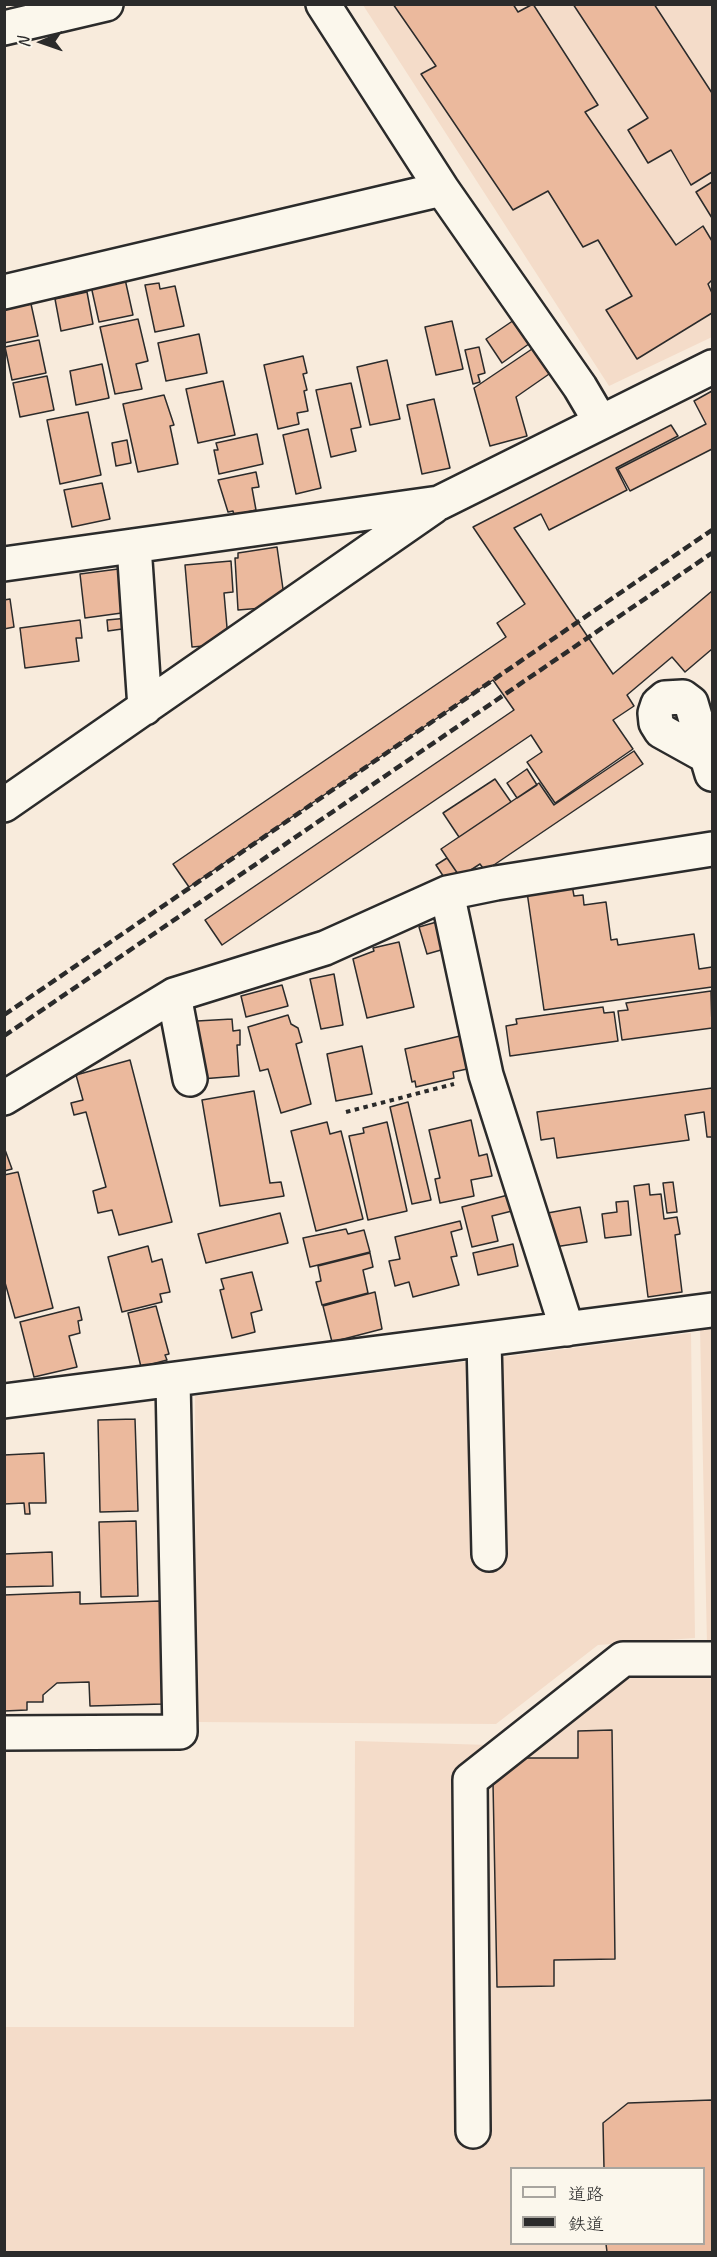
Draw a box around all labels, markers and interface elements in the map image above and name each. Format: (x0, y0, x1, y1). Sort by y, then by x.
north arrow (12, 12, 72, 72)
text: N (14, 37, 34, 48)
legend (510, 2167, 705, 2245)
text: 道路 (568, 2183, 604, 2205)
text: 鉄道 (568, 2213, 604, 2235)

